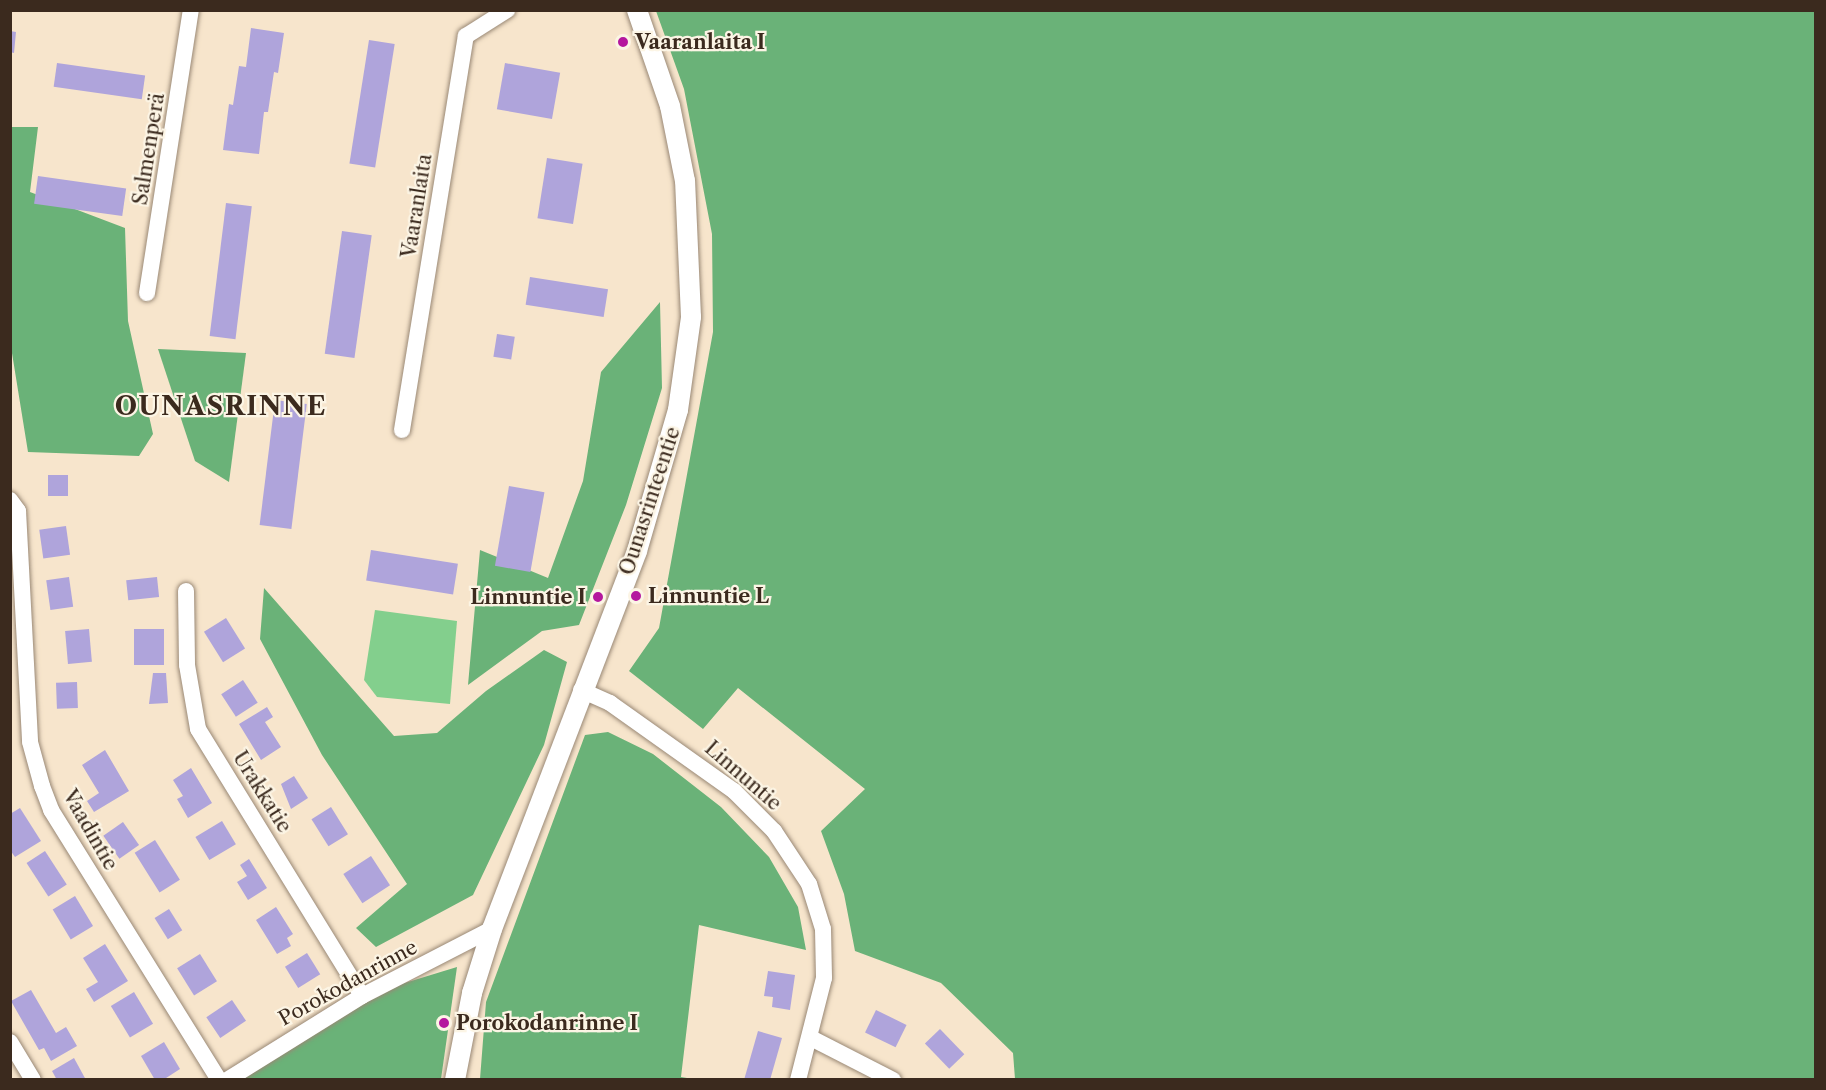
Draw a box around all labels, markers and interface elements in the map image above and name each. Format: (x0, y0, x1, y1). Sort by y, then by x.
place label: Vaaranlaita I (635, 30, 765, 54)
marker: Vaaranlaita I (616, 35, 630, 49)
street label: Salmenperä (128, 91, 170, 207)
street label: Vaaranlaita (397, 152, 437, 260)
district label: OUNASRINNE (115, 391, 327, 423)
street label: Ounasrinteentie (615, 424, 685, 578)
place label: Linnuntie L (648, 584, 769, 608)
place label: Linnuntie I (470, 585, 586, 609)
marker: Linnuntie L (629, 589, 643, 603)
marker: Linnuntie I (591, 590, 605, 604)
street label: Linnuntie (700, 736, 786, 816)
street label: Urakkatie (228, 747, 296, 837)
street label: Vaadintie (57, 786, 123, 874)
street label: Porokodanrinne (275, 935, 421, 1031)
place label: Porokodanrinne I (456, 1011, 638, 1035)
marker: Porokodanrinne I (437, 1016, 451, 1030)

